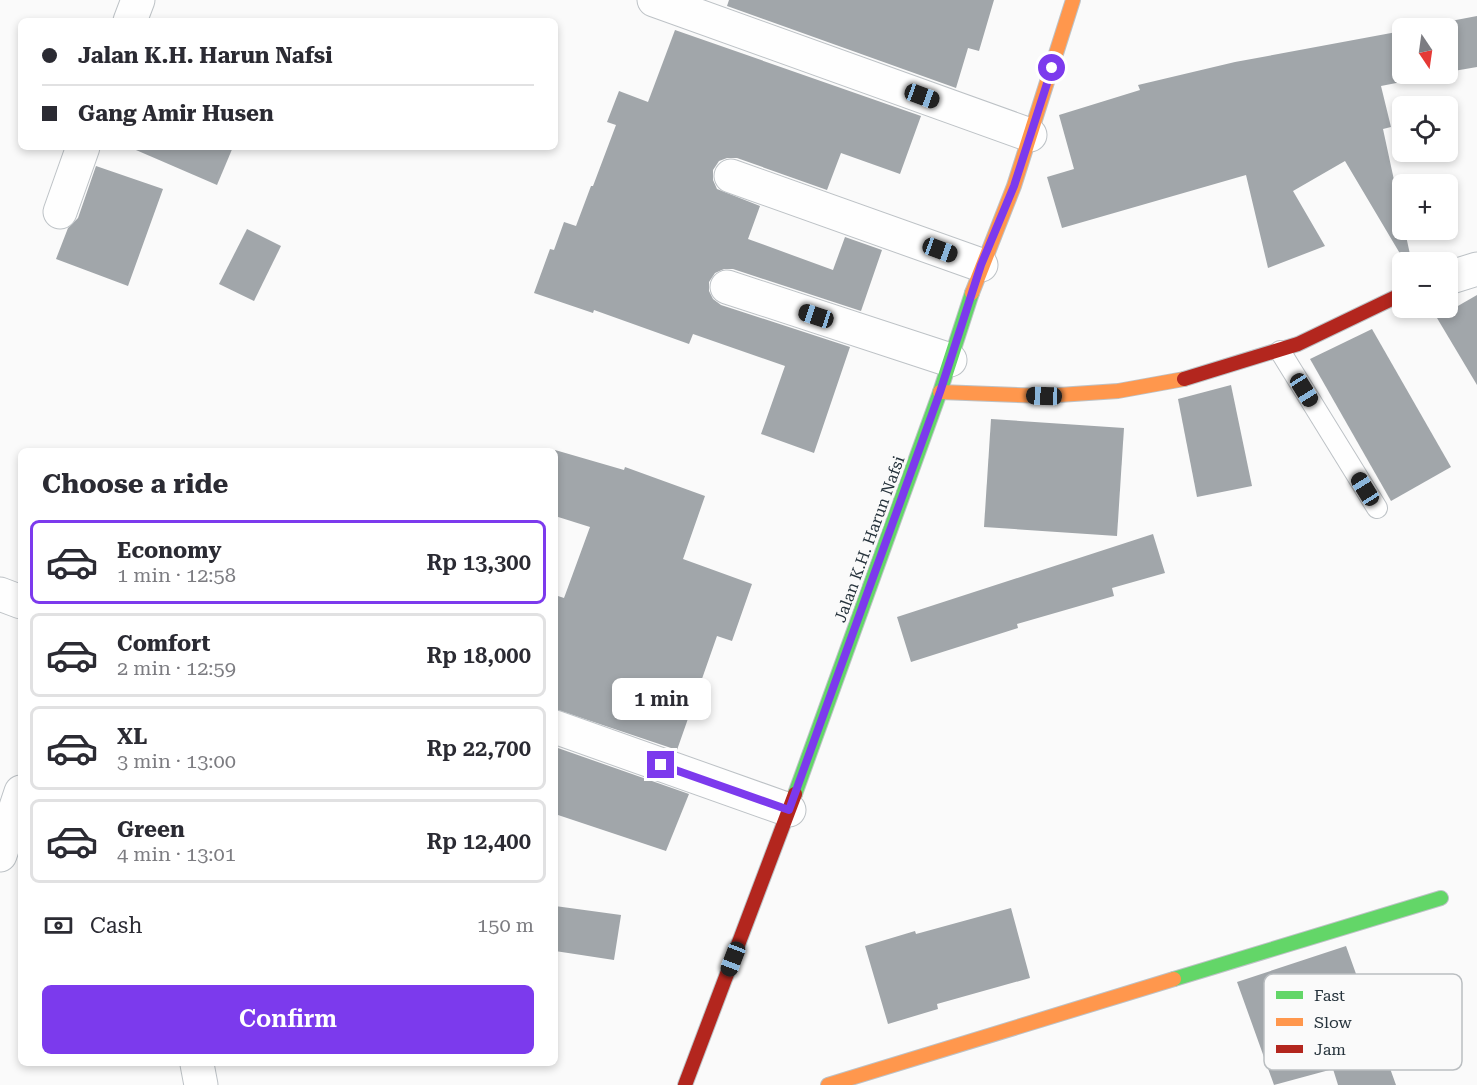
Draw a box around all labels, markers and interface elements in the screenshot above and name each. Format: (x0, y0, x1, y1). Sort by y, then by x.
north arrow (1392, 18, 1458, 84)
map controls (1392, 18, 1458, 318)
text: Jalan K.H. Harun Nafsi (78, 43, 332, 68)
route start (1038, 54, 1065, 81)
car (902, 81, 942, 111)
button: locate (1392, 96, 1458, 162)
text: Gang Amir Husen (78, 101, 274, 126)
button: + (1392, 174, 1458, 240)
car (920, 235, 960, 265)
button: − (1392, 252, 1458, 318)
car (796, 302, 836, 330)
car (1287, 370, 1321, 410)
car (1026, 386, 1062, 406)
street label: Jalan K.H. Harun Nafsi (831, 453, 908, 625)
text: Choose a ride (42, 468, 228, 500)
car (1348, 469, 1382, 509)
icon: car (45, 535, 99, 589)
text: Economy (117, 538, 221, 563)
text: Rp 13,300 (426, 550, 531, 575)
text: 1 min · 12:58 (117, 563, 236, 587)
icon: car (45, 628, 99, 682)
text: Comfort (117, 631, 210, 656)
text: Rp 18,000 (426, 643, 531, 668)
text: 2 min · 12:59 (117, 656, 236, 680)
callout: 1 min (612, 678, 710, 720)
text: 1 min (634, 687, 689, 711)
icon: car (45, 721, 99, 775)
text: XL (117, 724, 147, 749)
text: Rp 22,700 (426, 736, 531, 761)
text: 3 min · 13:00 (117, 749, 236, 773)
route end (647, 751, 674, 778)
icon: car (45, 814, 99, 868)
text: Green (117, 817, 185, 842)
text: Rp 12,400 (426, 829, 531, 854)
text: 4 min · 13:01 (117, 842, 236, 866)
icon: cash (42, 909, 75, 942)
text: Cash (90, 913, 142, 938)
text: 150 m (477, 913, 534, 937)
car (718, 939, 748, 979)
legend (1264, 974, 1462, 1070)
button: Confirm (42, 985, 534, 1054)
text: Fast (1314, 986, 1345, 1005)
text: Slow (1314, 1013, 1352, 1032)
text: Jam (1314, 1040, 1346, 1059)

